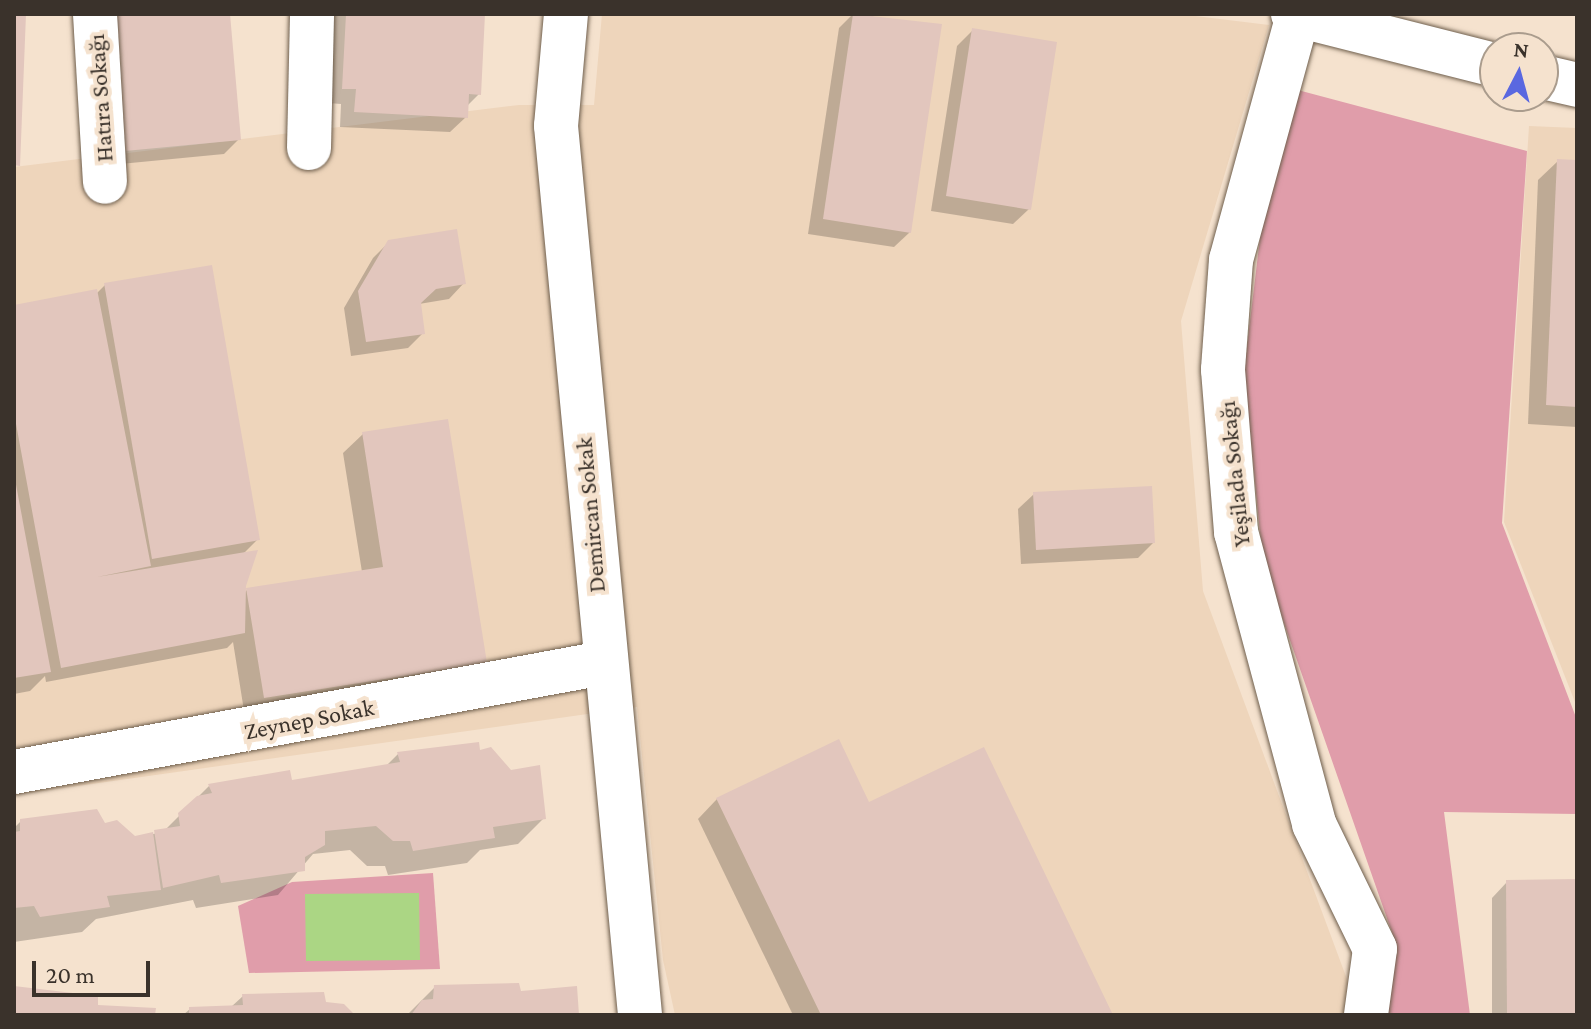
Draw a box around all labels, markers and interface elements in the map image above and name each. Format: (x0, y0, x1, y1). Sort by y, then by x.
north arrow (1479, 32, 1559, 112)
street label: Hatıra Sokağı (81, 33, 119, 163)
text: N (1513, 36, 1530, 63)
street label: Yeşilada Sokağı (1212, 400, 1256, 548)
street label: Demircan Sokak (569, 436, 611, 594)
street label: Zeynep Sokak (242, 692, 376, 746)
scale bar (36, 945, 154, 995)
text: 20 m (46, 961, 95, 988)

